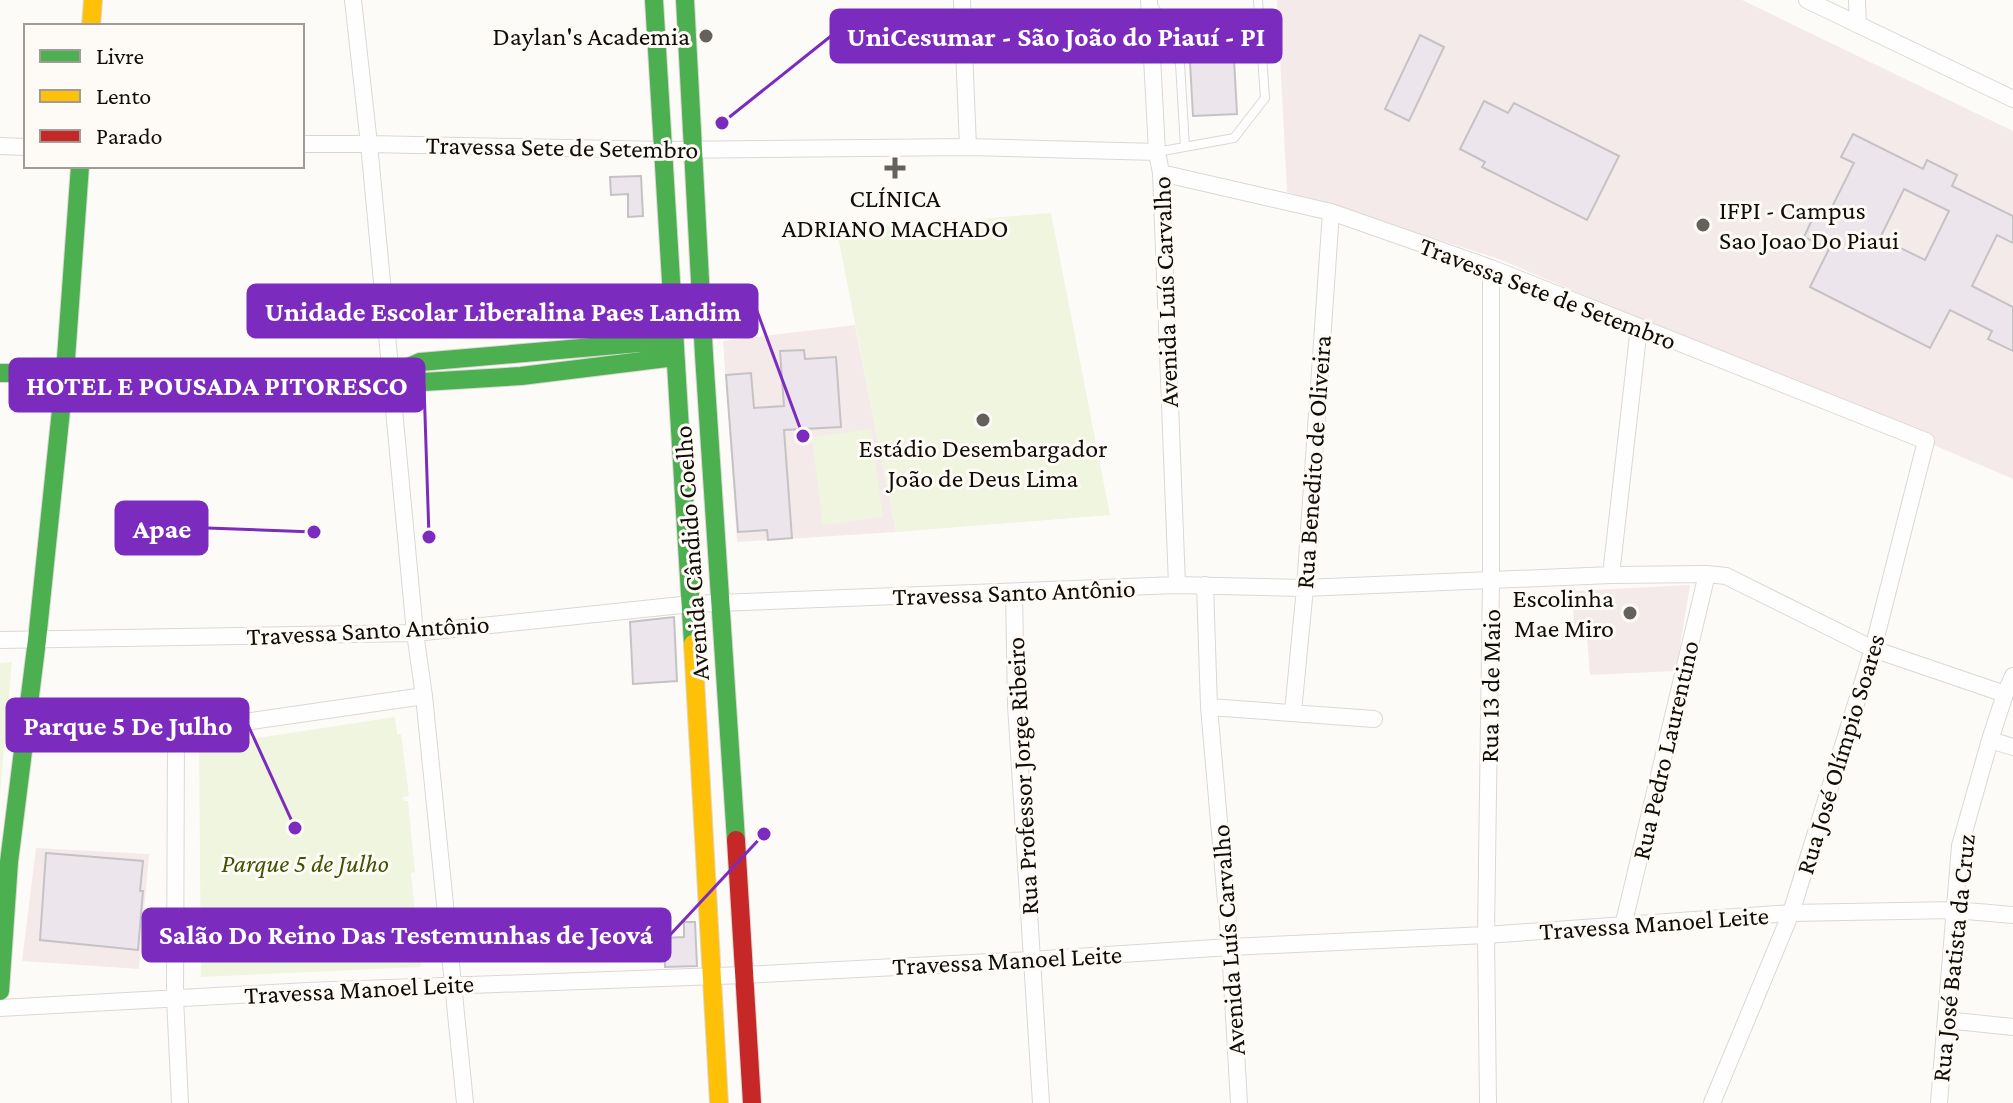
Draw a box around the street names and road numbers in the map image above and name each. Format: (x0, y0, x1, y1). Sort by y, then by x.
street label: Travessa Sete de Setembro (425, 131, 699, 164)
street label: Avenida Luís Carvalho (1147, 176, 1184, 408)
street label: Travessa Sete de Setembro (1415, 231, 1680, 356)
street label: Rua Benedito de Oliveira (1290, 334, 1337, 590)
street label: Avenida Cândido Coelho (668, 425, 715, 681)
street label: Travessa Santo Antônio (892, 574, 1136, 611)
street label: Rua 13 de Maio (1475, 609, 1506, 763)
street label: Travessa Santo Antônio (246, 610, 490, 651)
street label: Rua José Olímpio Soares (1790, 631, 1891, 878)
street label: Rua Professor Jorge Ribeiro (1001, 636, 1044, 916)
street label: Rua Pedro Laurentino (1626, 638, 1705, 863)
street label: Avenida Luís Carvalho (1206, 824, 1251, 1056)
street label: Rua José Batista da Cruz (1926, 833, 1981, 1083)
street label: Travessa Manoel Leite (1538, 901, 1770, 946)
street label: Travessa Manoel Leite (891, 940, 1123, 981)
street label: Travessa Manoel Leite (243, 969, 475, 1010)

